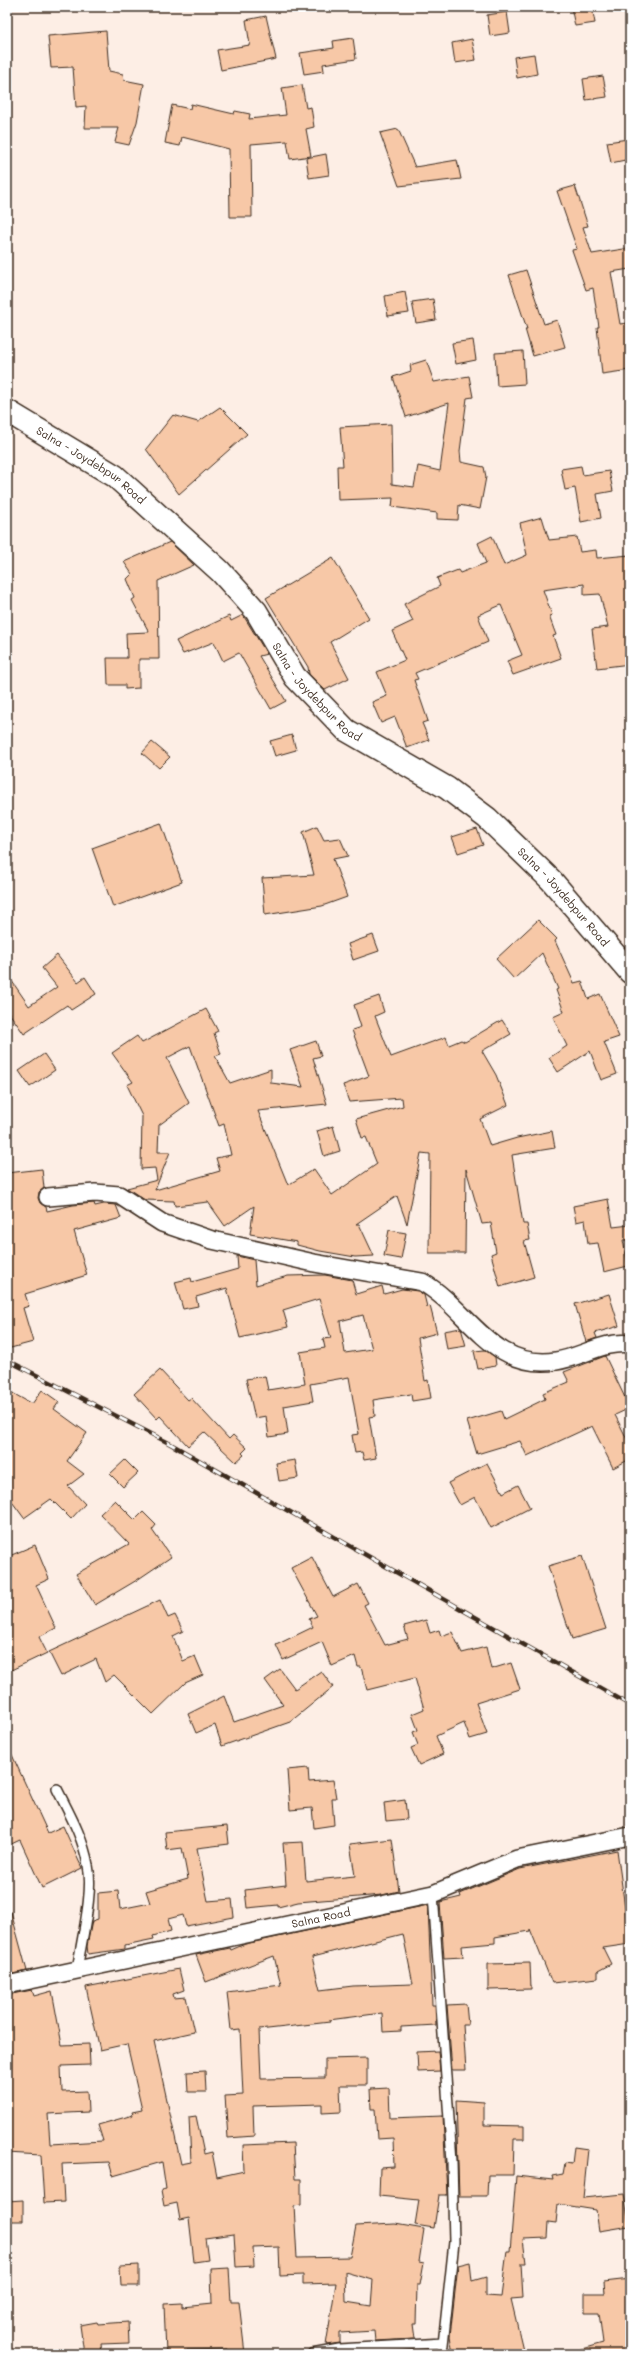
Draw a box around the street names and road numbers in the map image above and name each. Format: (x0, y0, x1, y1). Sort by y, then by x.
street label: Salna - Joydebpur Road (34, 422, 149, 507)
street label: Salna - Joydebpur Road (269, 640, 365, 744)
street label: Salna - Joydebpur Road (515, 844, 613, 949)
street label: Salna Road (290, 1904, 352, 1931)

